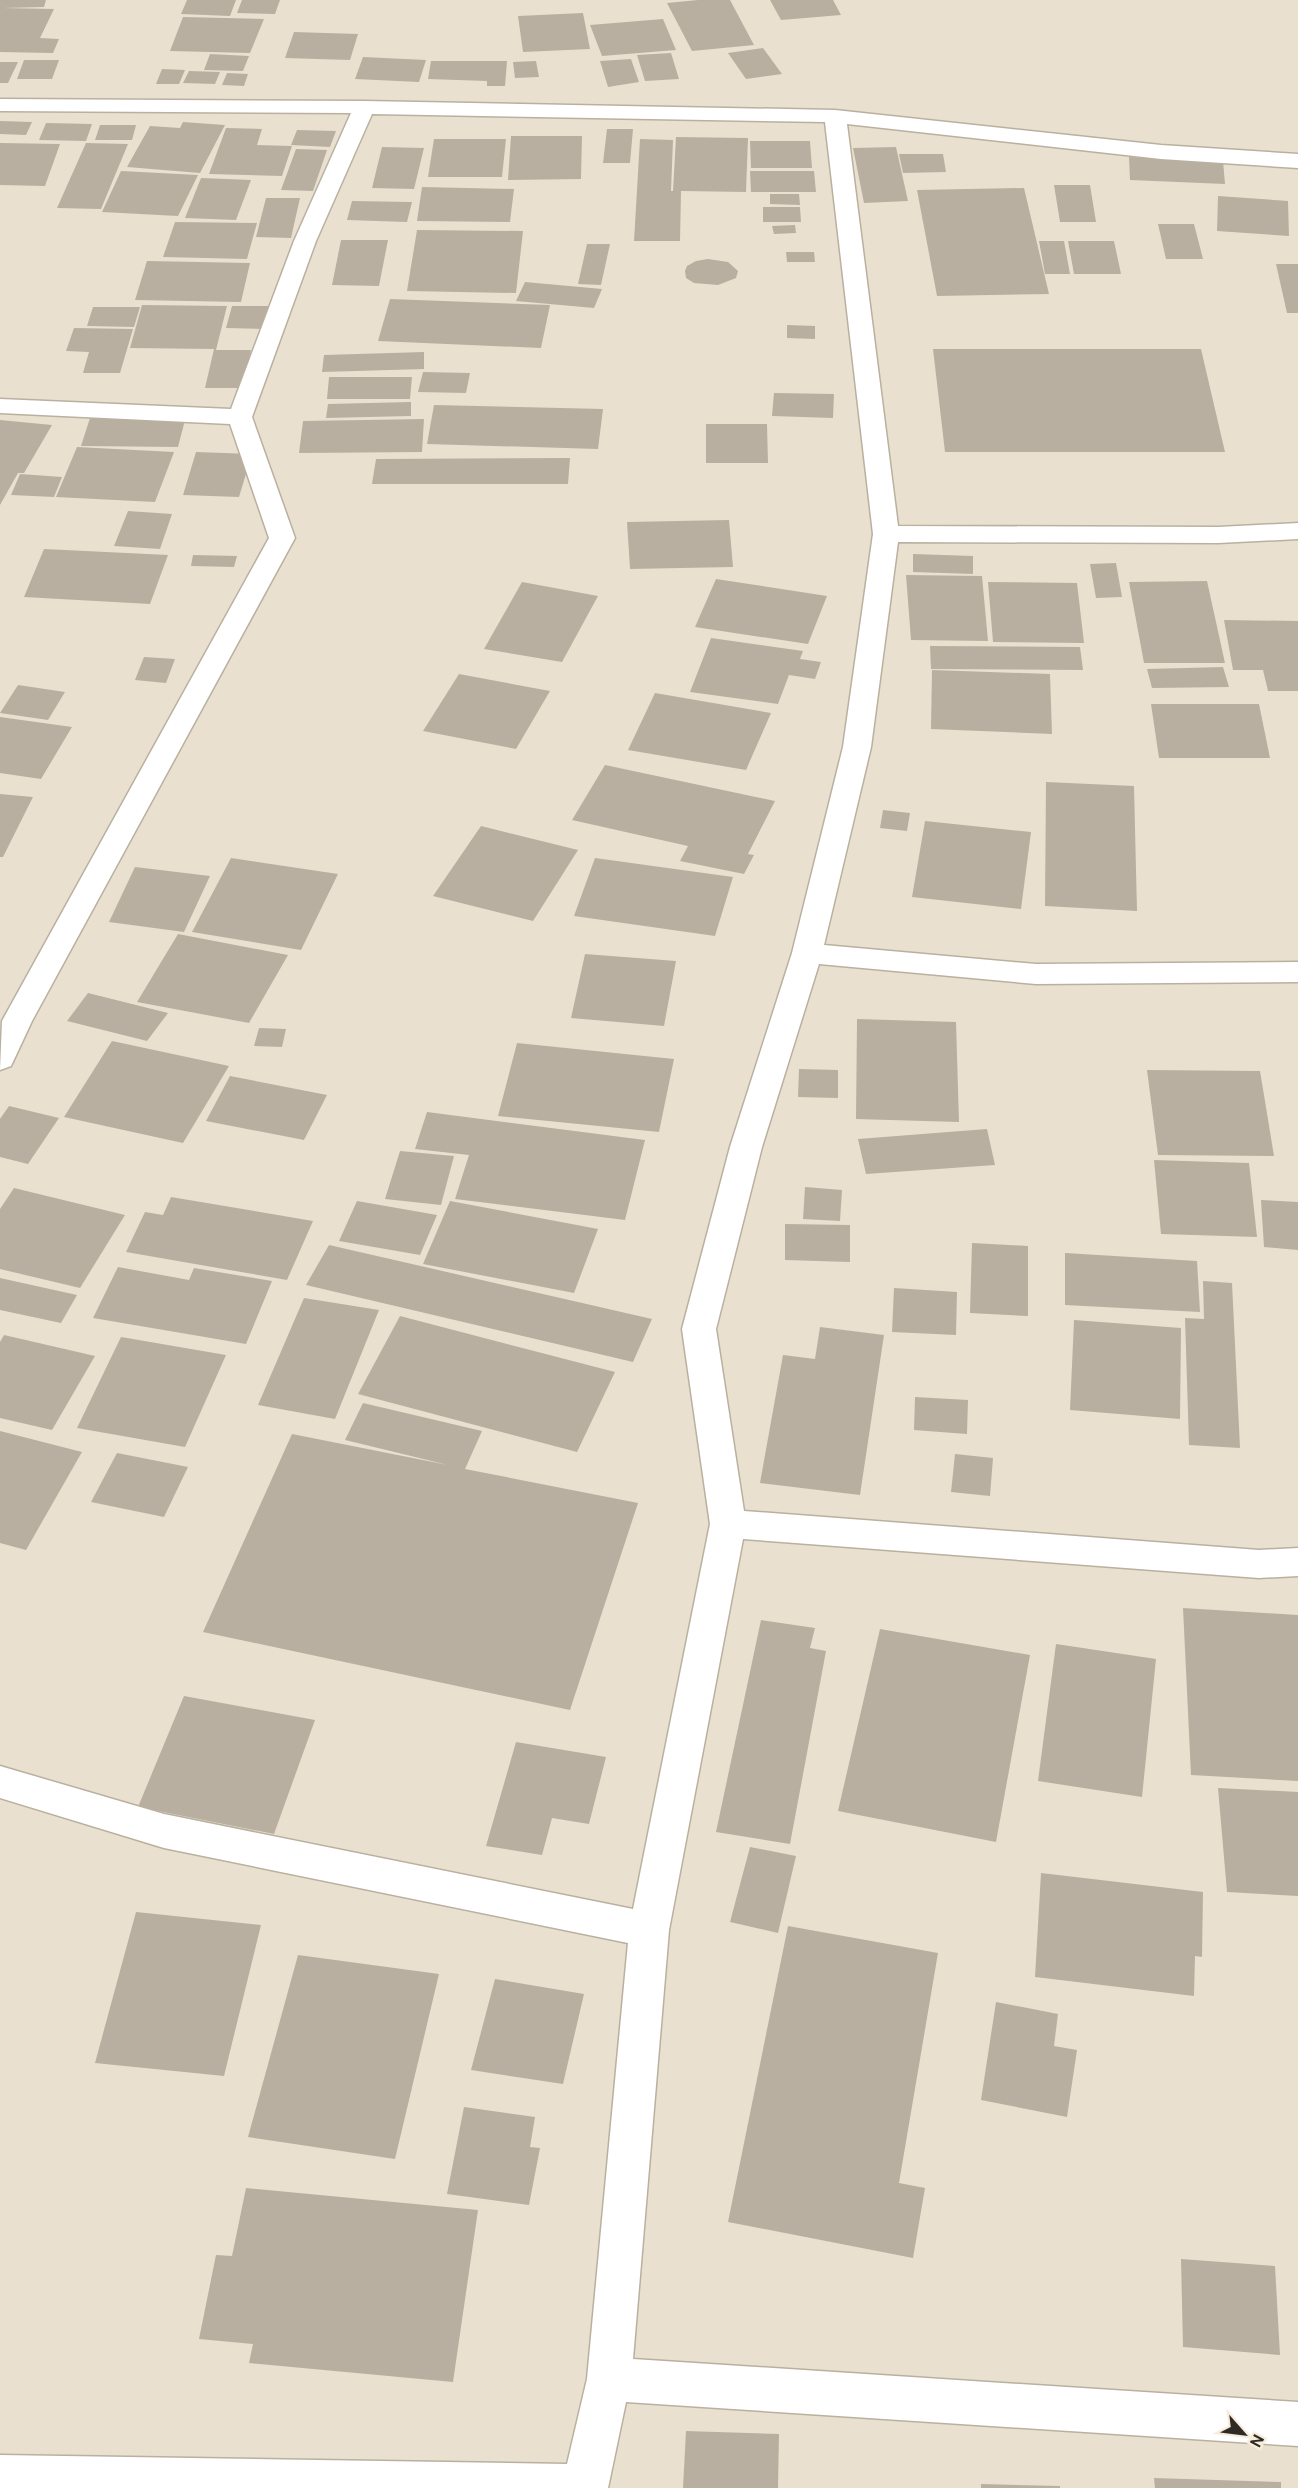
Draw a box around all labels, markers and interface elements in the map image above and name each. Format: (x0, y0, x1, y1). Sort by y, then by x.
north arrow (1214, 2404, 1274, 2464)
text: N (1245, 2431, 1269, 2451)

